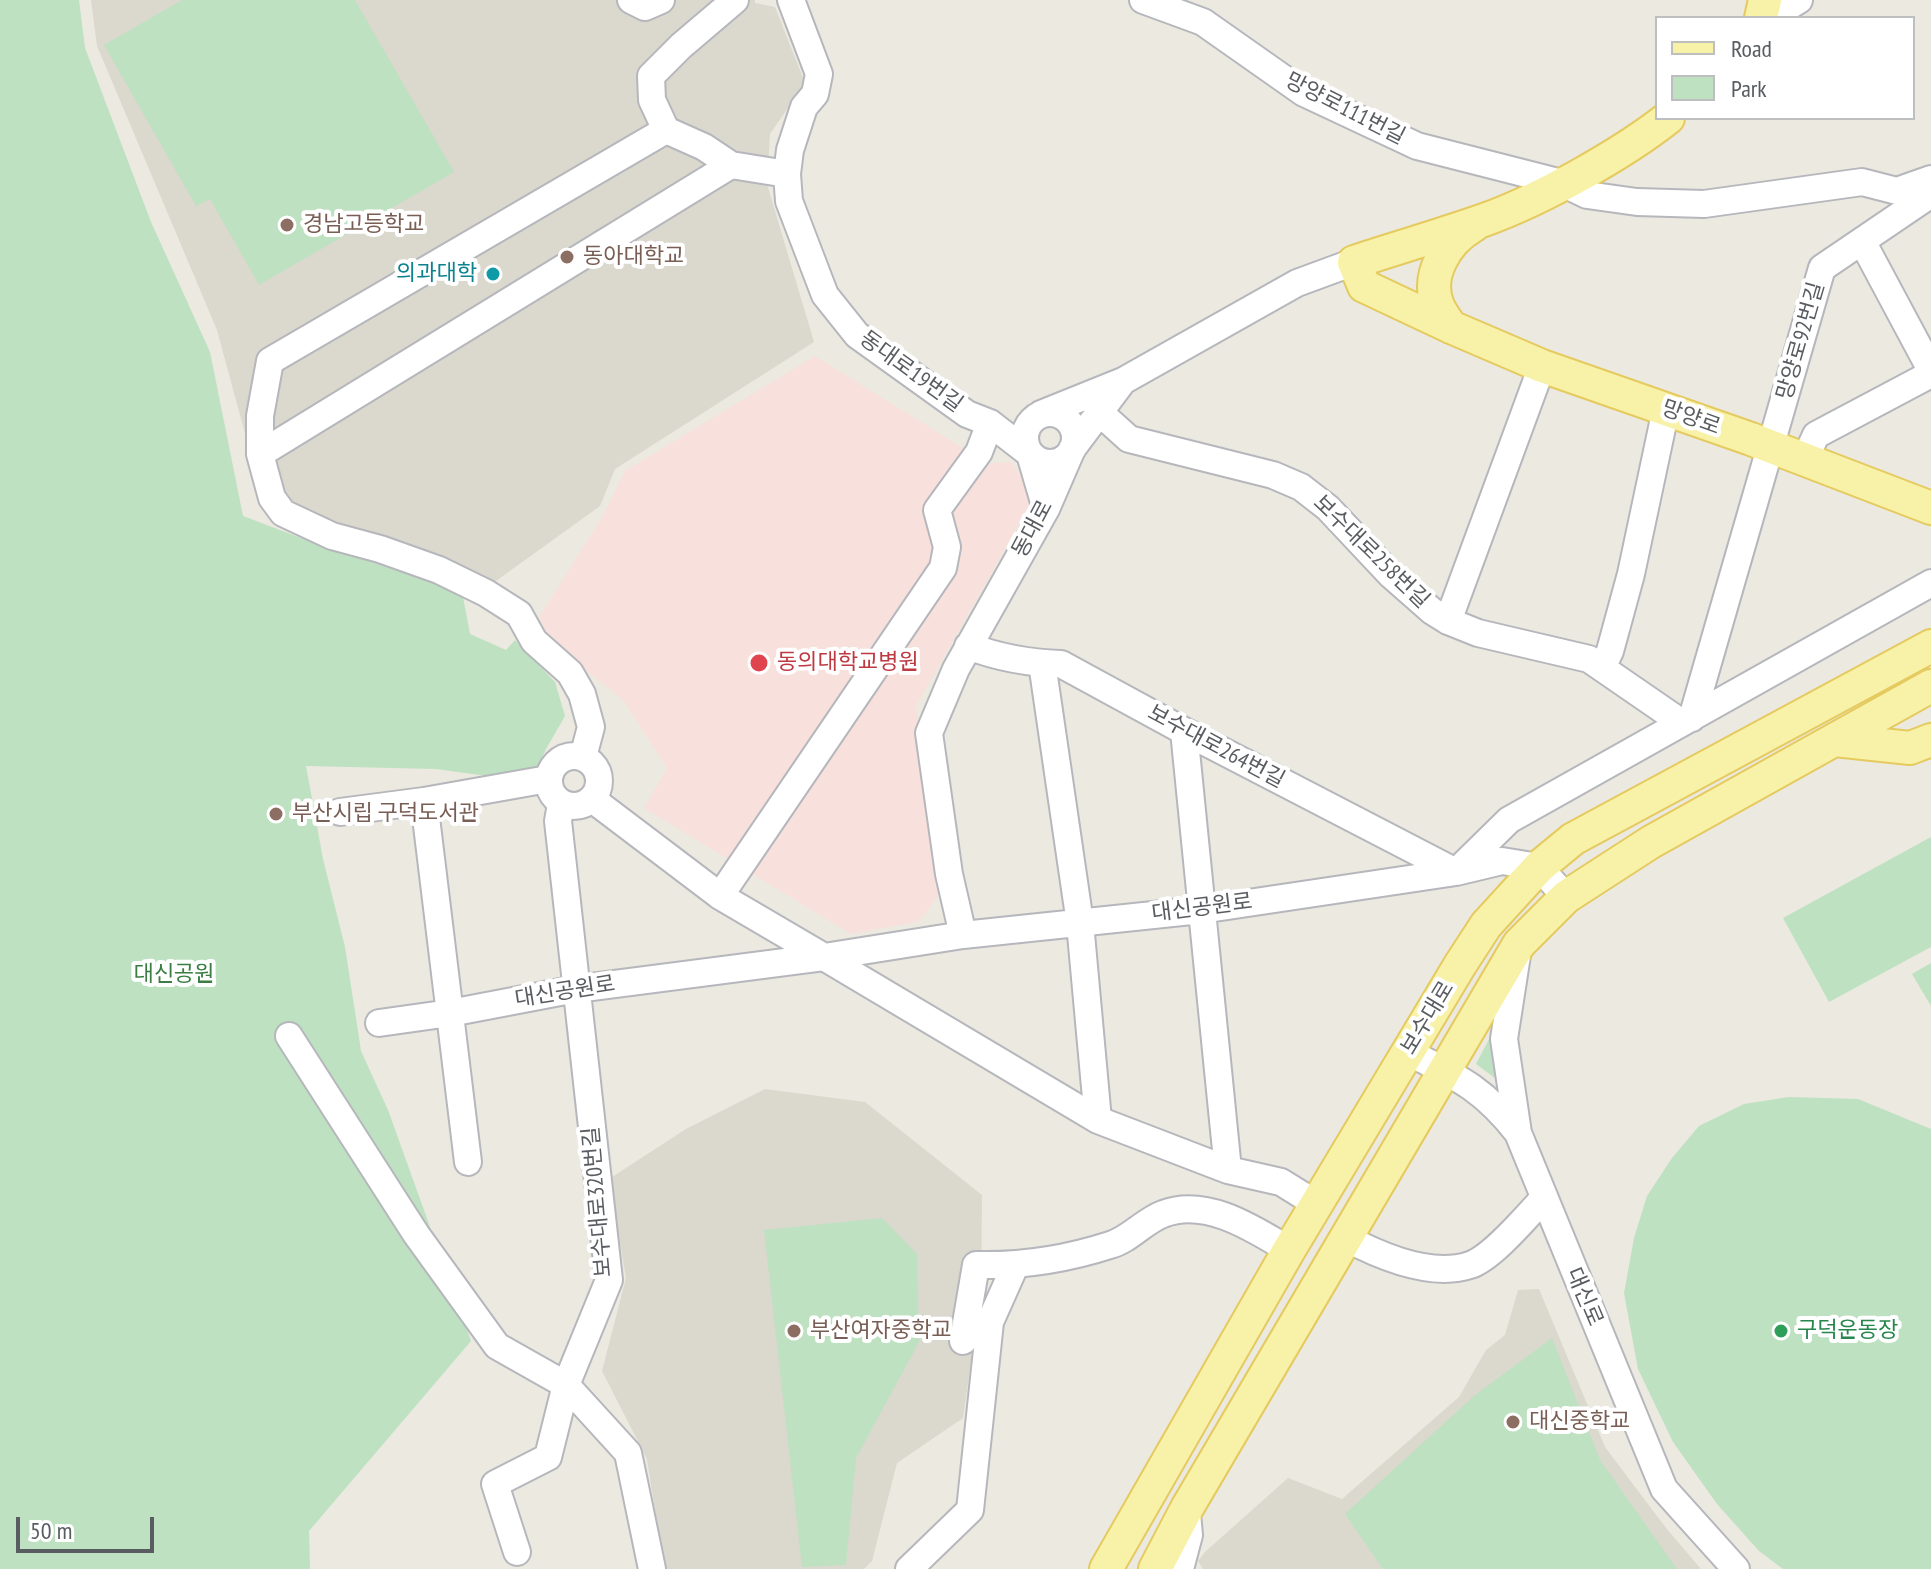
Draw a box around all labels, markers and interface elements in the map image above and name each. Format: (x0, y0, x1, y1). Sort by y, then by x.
legend (1655, 16, 1915, 120)
text: Road (1731, 33, 1772, 64)
street label: 망양로111번길 (1281, 68, 1409, 150)
text: Park (1731, 73, 1767, 104)
place label: 경남고등학교 (303, 212, 424, 238)
marker: 경남고등학교 (278, 216, 296, 234)
place label: 동아대학교 (583, 244, 684, 270)
marker: 동아대학교 (558, 248, 576, 266)
place label: 의과대학 (396, 261, 477, 287)
marker: 의과대학 (484, 265, 502, 283)
street label: 망양로92번길 (1772, 279, 1830, 403)
street label: 동대로19번길 (854, 326, 968, 418)
street label: 망양로 (1658, 395, 1724, 441)
street label: 보수대로258번길 (1307, 490, 1435, 614)
street label: 동대로 (1007, 496, 1059, 562)
place label: 동의대학교병원 (777, 650, 919, 676)
marker: 동의대학교병원 (748, 652, 770, 674)
street label: 보수대로264번길 (1143, 700, 1289, 794)
place label: 부산시립 구덕도서관 (292, 801, 479, 827)
marker: 부산시립 구덕도서관 (267, 805, 285, 823)
street label: 대신공원로 (1150, 889, 1254, 927)
park label: 대신공원 (134, 962, 214, 988)
street label: 대신공원로 (513, 971, 617, 1013)
street label: 보수대로 (1396, 977, 1460, 1059)
street label: 보수대로320번길 (578, 1126, 618, 1278)
street label: 대신로 (1560, 1264, 1608, 1330)
place label: 부산여자중학교 (810, 1318, 952, 1344)
place label: 구덕운동장 (1797, 1318, 1898, 1344)
marker: 부산여자중학교 (785, 1322, 803, 1340)
marker: 구덕운동장 (1772, 1322, 1790, 1340)
place label: 대신중학교 (1529, 1409, 1630, 1435)
marker: 대신중학교 (1504, 1413, 1522, 1431)
scale bar (20, 1501, 158, 1551)
text: 50 m (30, 1515, 72, 1546)

